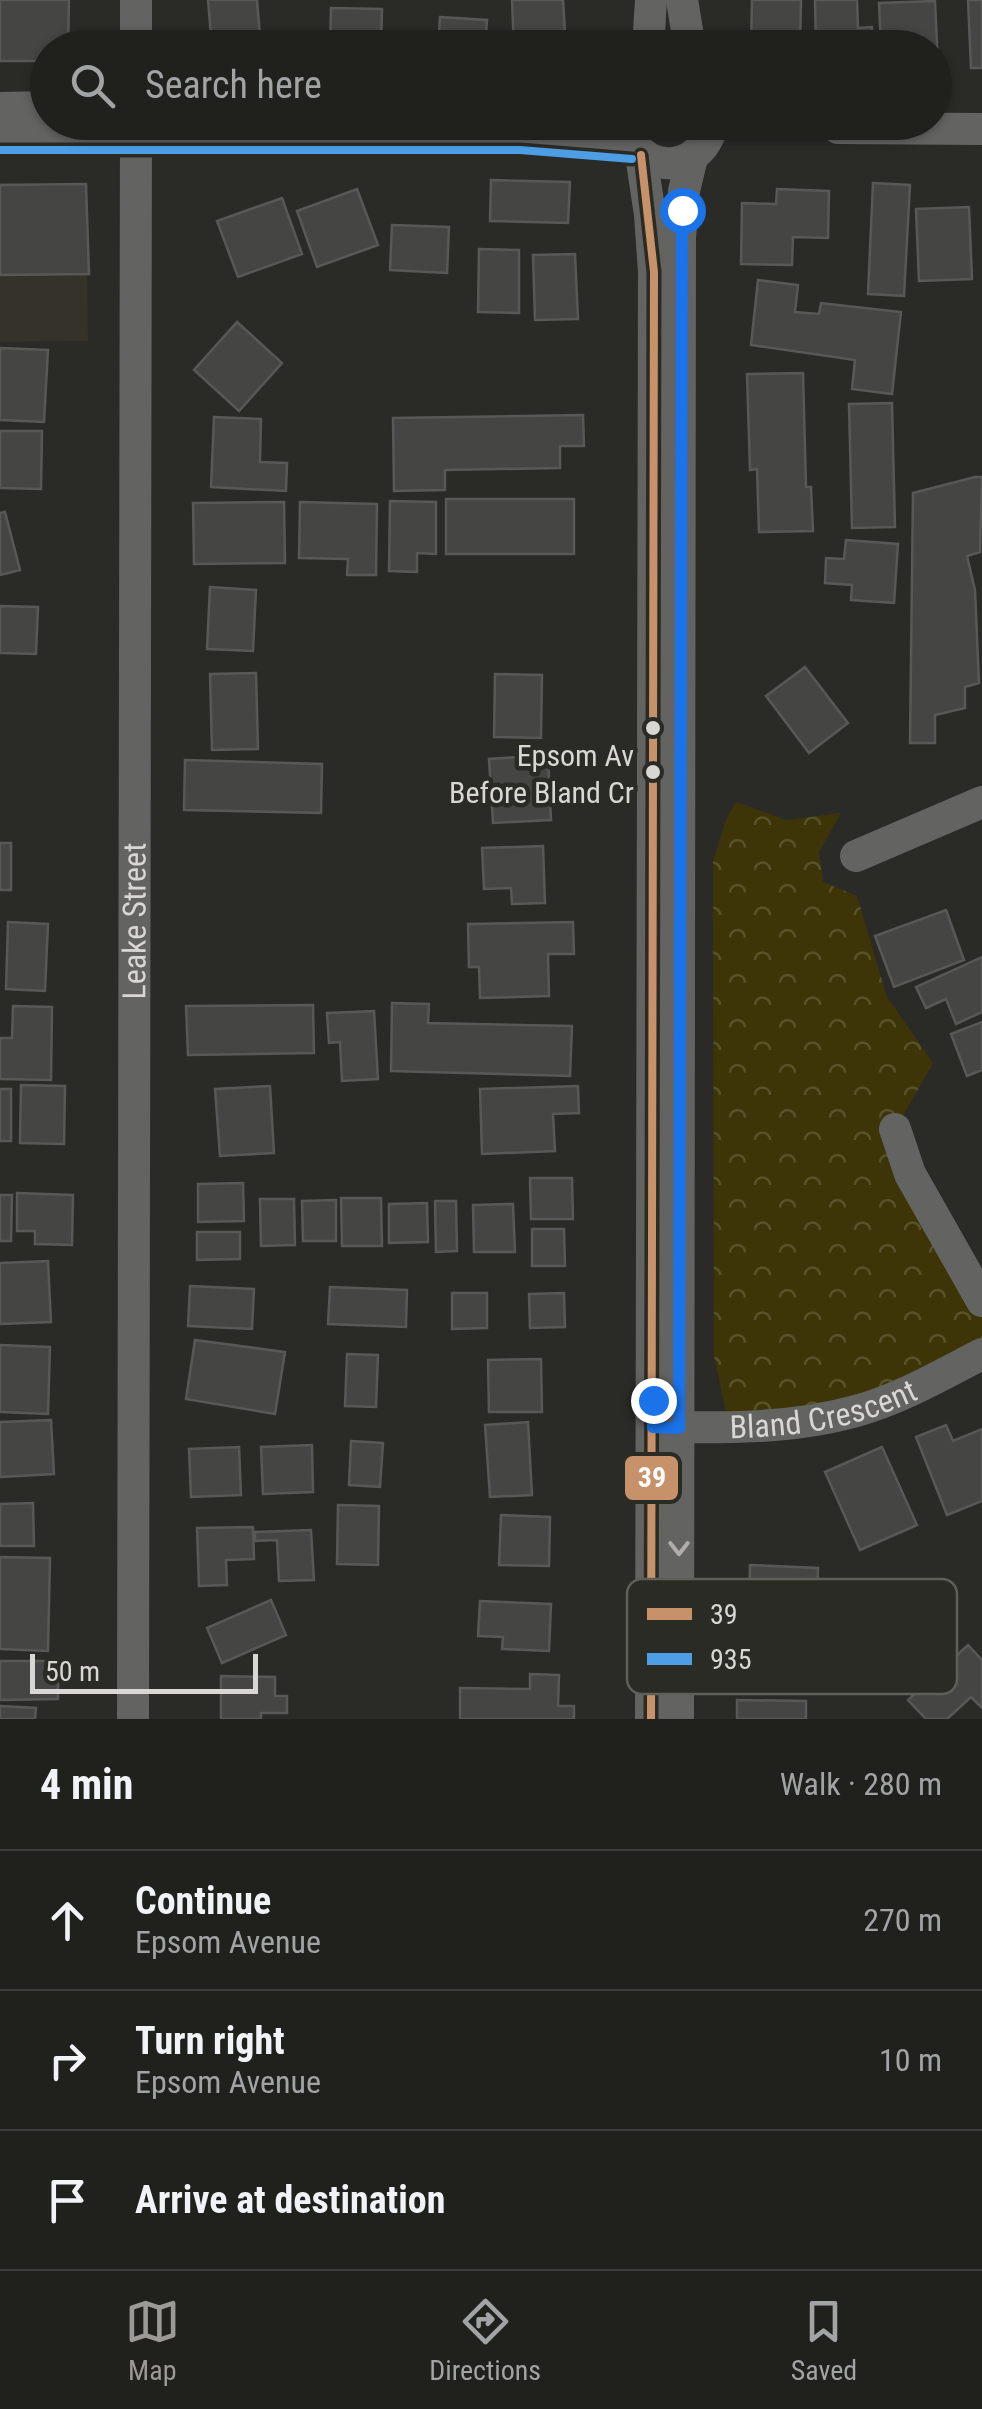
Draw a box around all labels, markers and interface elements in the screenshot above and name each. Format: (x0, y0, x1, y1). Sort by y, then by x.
search box (30, 30, 952, 140)
icon: search (65, 58, 120, 113)
text: Search here (145, 63, 322, 107)
route start (660, 188, 706, 234)
unlabelled marker (643, 718, 663, 738)
place label: Epsom Av Before Bland Cr (449, 738, 634, 810)
marker: Epsom Av Before Bland Cr (643, 762, 663, 782)
street label: Leake Street (115, 842, 154, 1000)
street label: Bland Crescent (729, 1371, 923, 1446)
route end (631, 1378, 677, 1424)
line badge: 39 (623, 1454, 680, 1502)
text: 39 (638, 1461, 666, 1494)
one-way arrow (668, 1542, 690, 1557)
legend (627, 1579, 957, 1694)
text: 39 (710, 1598, 738, 1631)
text: 935 (710, 1643, 751, 1676)
scale bar (30, 1649, 258, 1694)
text: 50 m (45, 1655, 100, 1688)
text: 4 min (40, 1760, 133, 1809)
text: Walk · 280 m (780, 1765, 942, 1803)
text: Continue (135, 1879, 271, 1923)
icon: ahead (40, 1893, 95, 1948)
text: 270 m (863, 1901, 942, 1939)
text: Epsom Avenue (135, 1923, 321, 1961)
text: Turn right (135, 2019, 285, 2063)
icon: right (40, 2033, 95, 2088)
text: 10 m (879, 2041, 942, 2079)
text: Epsom Avenue (135, 2063, 321, 2101)
icon: arrive (40, 2173, 95, 2228)
text: Arrive at destination (135, 2178, 445, 2222)
tab: Map (125, 2294, 180, 2387)
tab: Directions (429, 2294, 541, 2387)
tab: Saved (791, 2294, 857, 2387)

